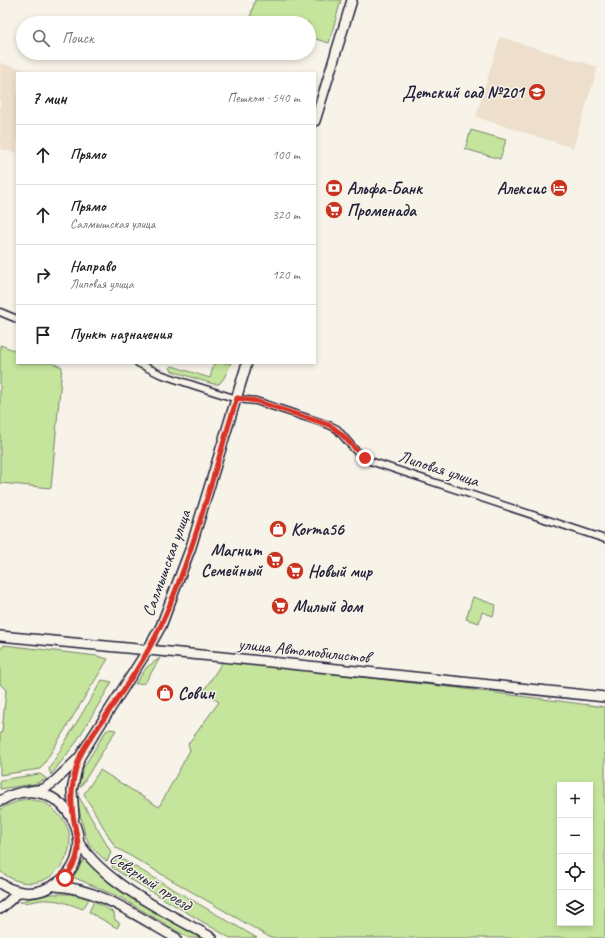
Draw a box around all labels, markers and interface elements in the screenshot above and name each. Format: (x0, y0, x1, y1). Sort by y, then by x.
search box (16, 16, 316, 60)
icon: search (30, 27, 52, 49)
text: Поиск (62, 29, 94, 48)
place label: Детский сад №201 (402, 82, 526, 103)
school or university icon: Детский сад №201 (527, 82, 547, 102)
text: 7 мин (32, 88, 67, 109)
text: Пешком · 540 m (227, 90, 300, 106)
icon: ahead (32, 144, 54, 166)
text: Прямо (70, 145, 106, 164)
text: 100 m (272, 147, 300, 163)
bank icon: Альфа-Банк (324, 178, 344, 198)
place label: Альфа-Банк (347, 178, 423, 199)
place label: Алексис (497, 178, 547, 199)
hotel icon: Алексис (549, 178, 569, 198)
text: Прямо (70, 197, 106, 216)
supermarket icon: Променада (324, 200, 344, 220)
place label: Променада (347, 200, 417, 221)
icon: ahead (32, 204, 54, 226)
text: 320 m (272, 207, 300, 223)
text: Салмышская улица (70, 216, 155, 232)
text: Направо (70, 257, 116, 276)
icon: right (32, 264, 54, 286)
text: 120 m (272, 267, 300, 283)
text: Липовая улица (70, 276, 134, 292)
icon: arrive (32, 324, 54, 346)
text: Пункт назначения (70, 325, 172, 344)
street label: Липовая улица (396, 446, 483, 492)
route end (356, 449, 374, 467)
street label: Салмышская улица (138, 506, 196, 619)
shop icon: Korma56 (268, 519, 288, 539)
place label: Korma56 (291, 519, 345, 540)
place label: Магнит Семейный (201, 540, 264, 581)
supermarket icon: Магнит Семейный (265, 550, 285, 570)
supermarket icon: Новый мир (285, 561, 305, 581)
place label: Новый мир (308, 561, 373, 582)
supermarket icon: Милый дом (270, 596, 290, 616)
place label: Милый дом (293, 596, 364, 617)
street label: улица Автомобилистов (236, 633, 374, 668)
shop icon: Совин (155, 683, 175, 703)
place label: Совин (178, 683, 216, 704)
map controls (557, 782, 593, 926)
button: + (557, 782, 593, 818)
button: − (557, 818, 593, 854)
street label: Северный проезд (106, 847, 197, 917)
button: locate (557, 854, 593, 890)
route start (56, 869, 74, 887)
button: layers (557, 890, 593, 926)

